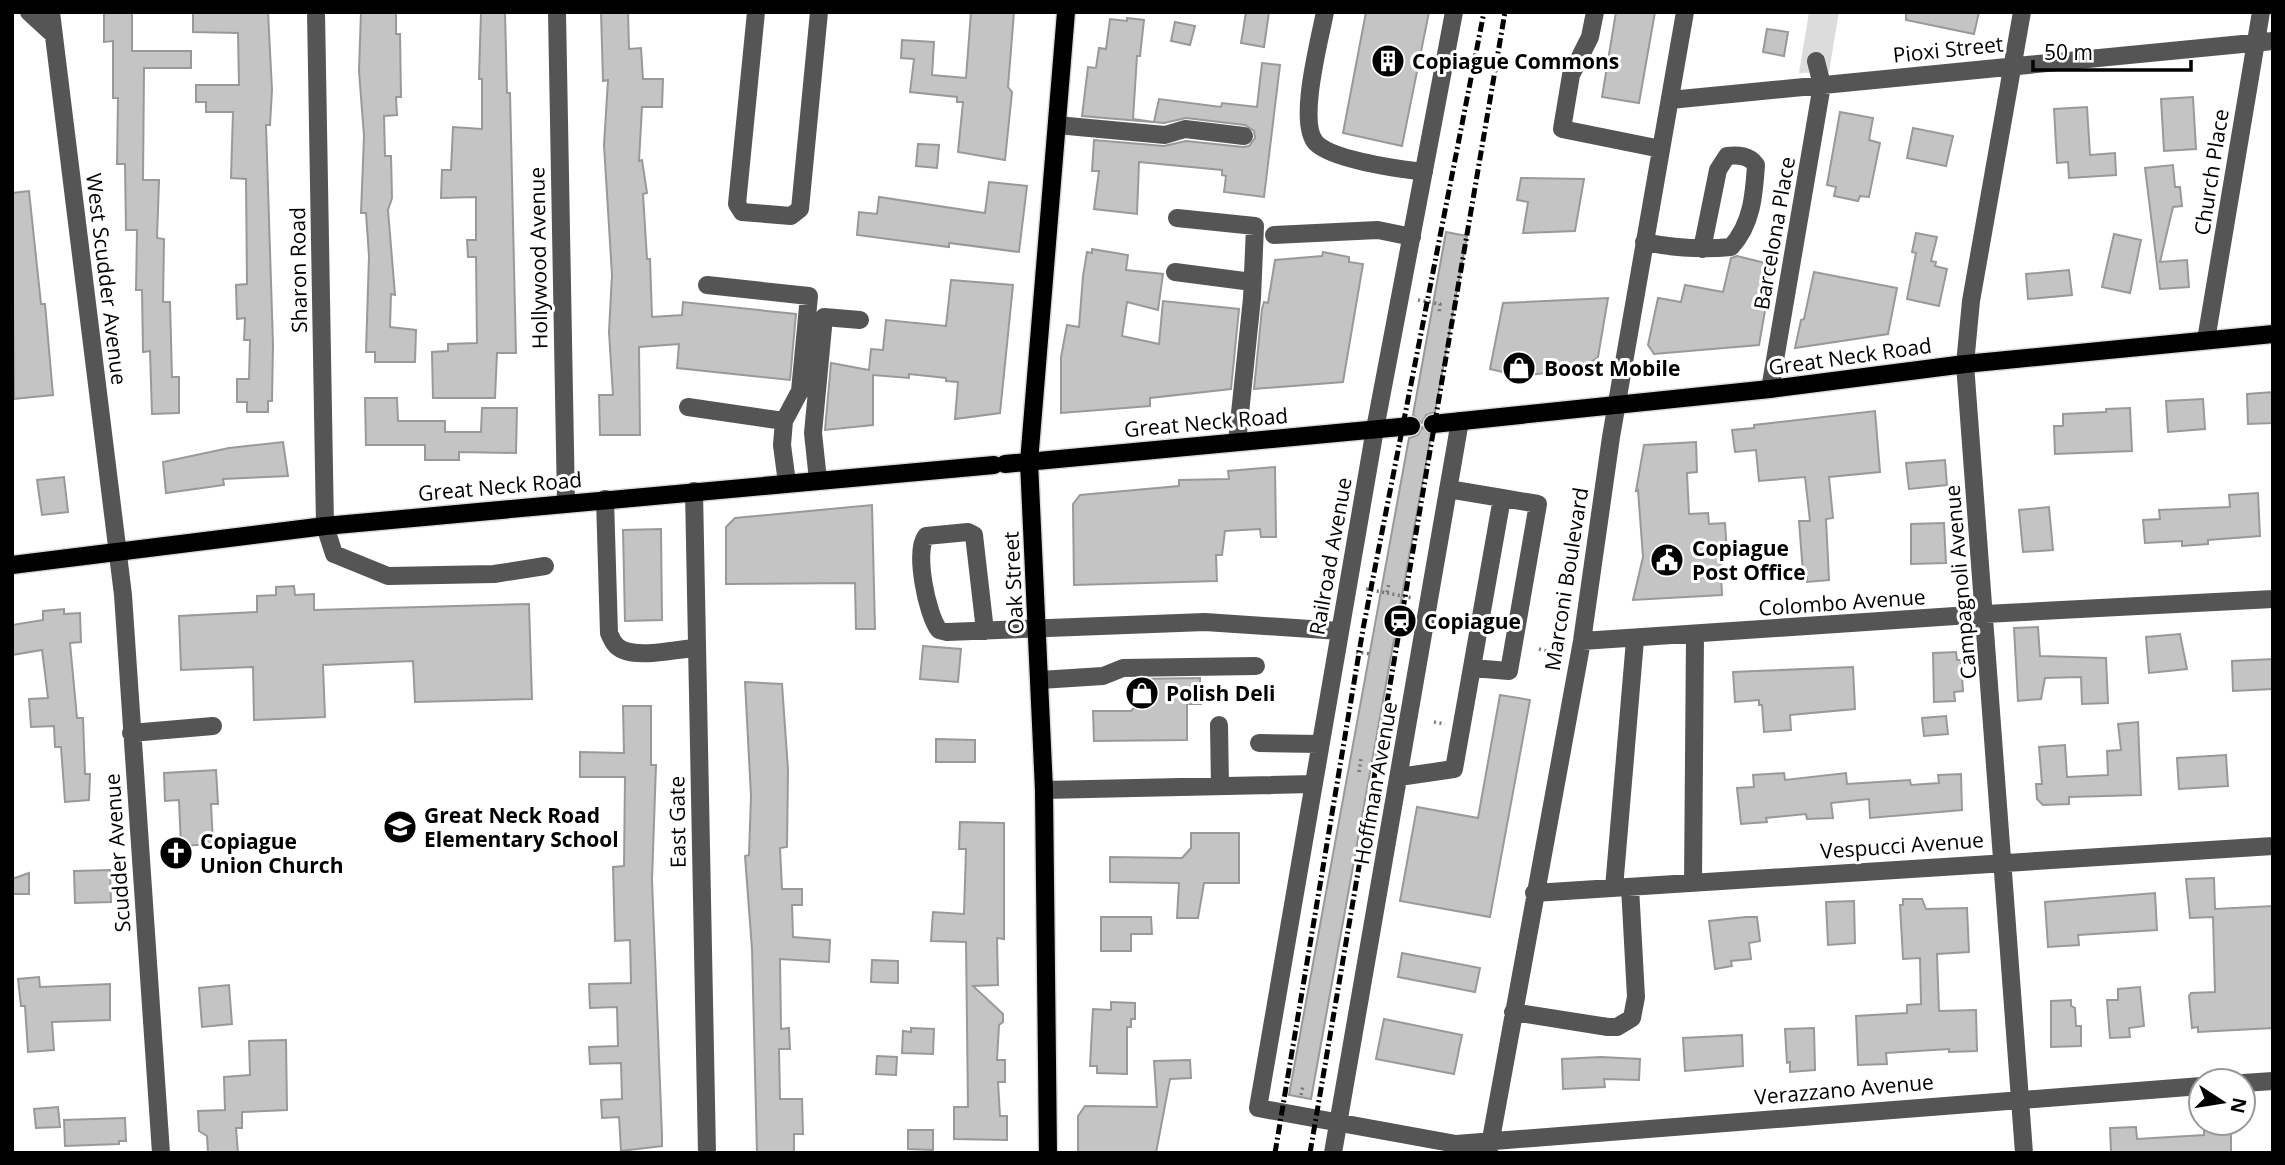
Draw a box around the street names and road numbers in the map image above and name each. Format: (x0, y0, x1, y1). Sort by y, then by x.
street label: Pioxi Street (1891, 29, 2005, 69)
street label: Church Place (2187, 107, 2235, 237)
street label: Barcelona Place (1747, 154, 1801, 312)
street label: Hollywood Avenue (522, 167, 554, 349)
street label: West Scudder Avenue (80, 171, 134, 387)
street label: Sharon Road (283, 207, 313, 333)
street label: Great Neck Road (1767, 331, 1933, 381)
street label: Great Neck Road (1123, 401, 1289, 443)
street label: Great Neck Road (417, 465, 583, 507)
street label: Railroad Avenue (1302, 475, 1358, 637)
street label: Campagnoli Avenue (1938, 484, 1982, 680)
street label: Marconi Boulevard (1538, 485, 1594, 673)
street label: Oak Street (996, 531, 1030, 635)
street label: Colombo Avenue (1758, 582, 1926, 622)
street label: Hoffman Avenue (1347, 699, 1403, 867)
street label: Scudder Avenue (97, 773, 137, 933)
street label: East Gate (662, 776, 692, 868)
street label: Vespucci Avenue (1819, 825, 1985, 865)
street label: Verazzano Avenue (1753, 1067, 1935, 1111)

